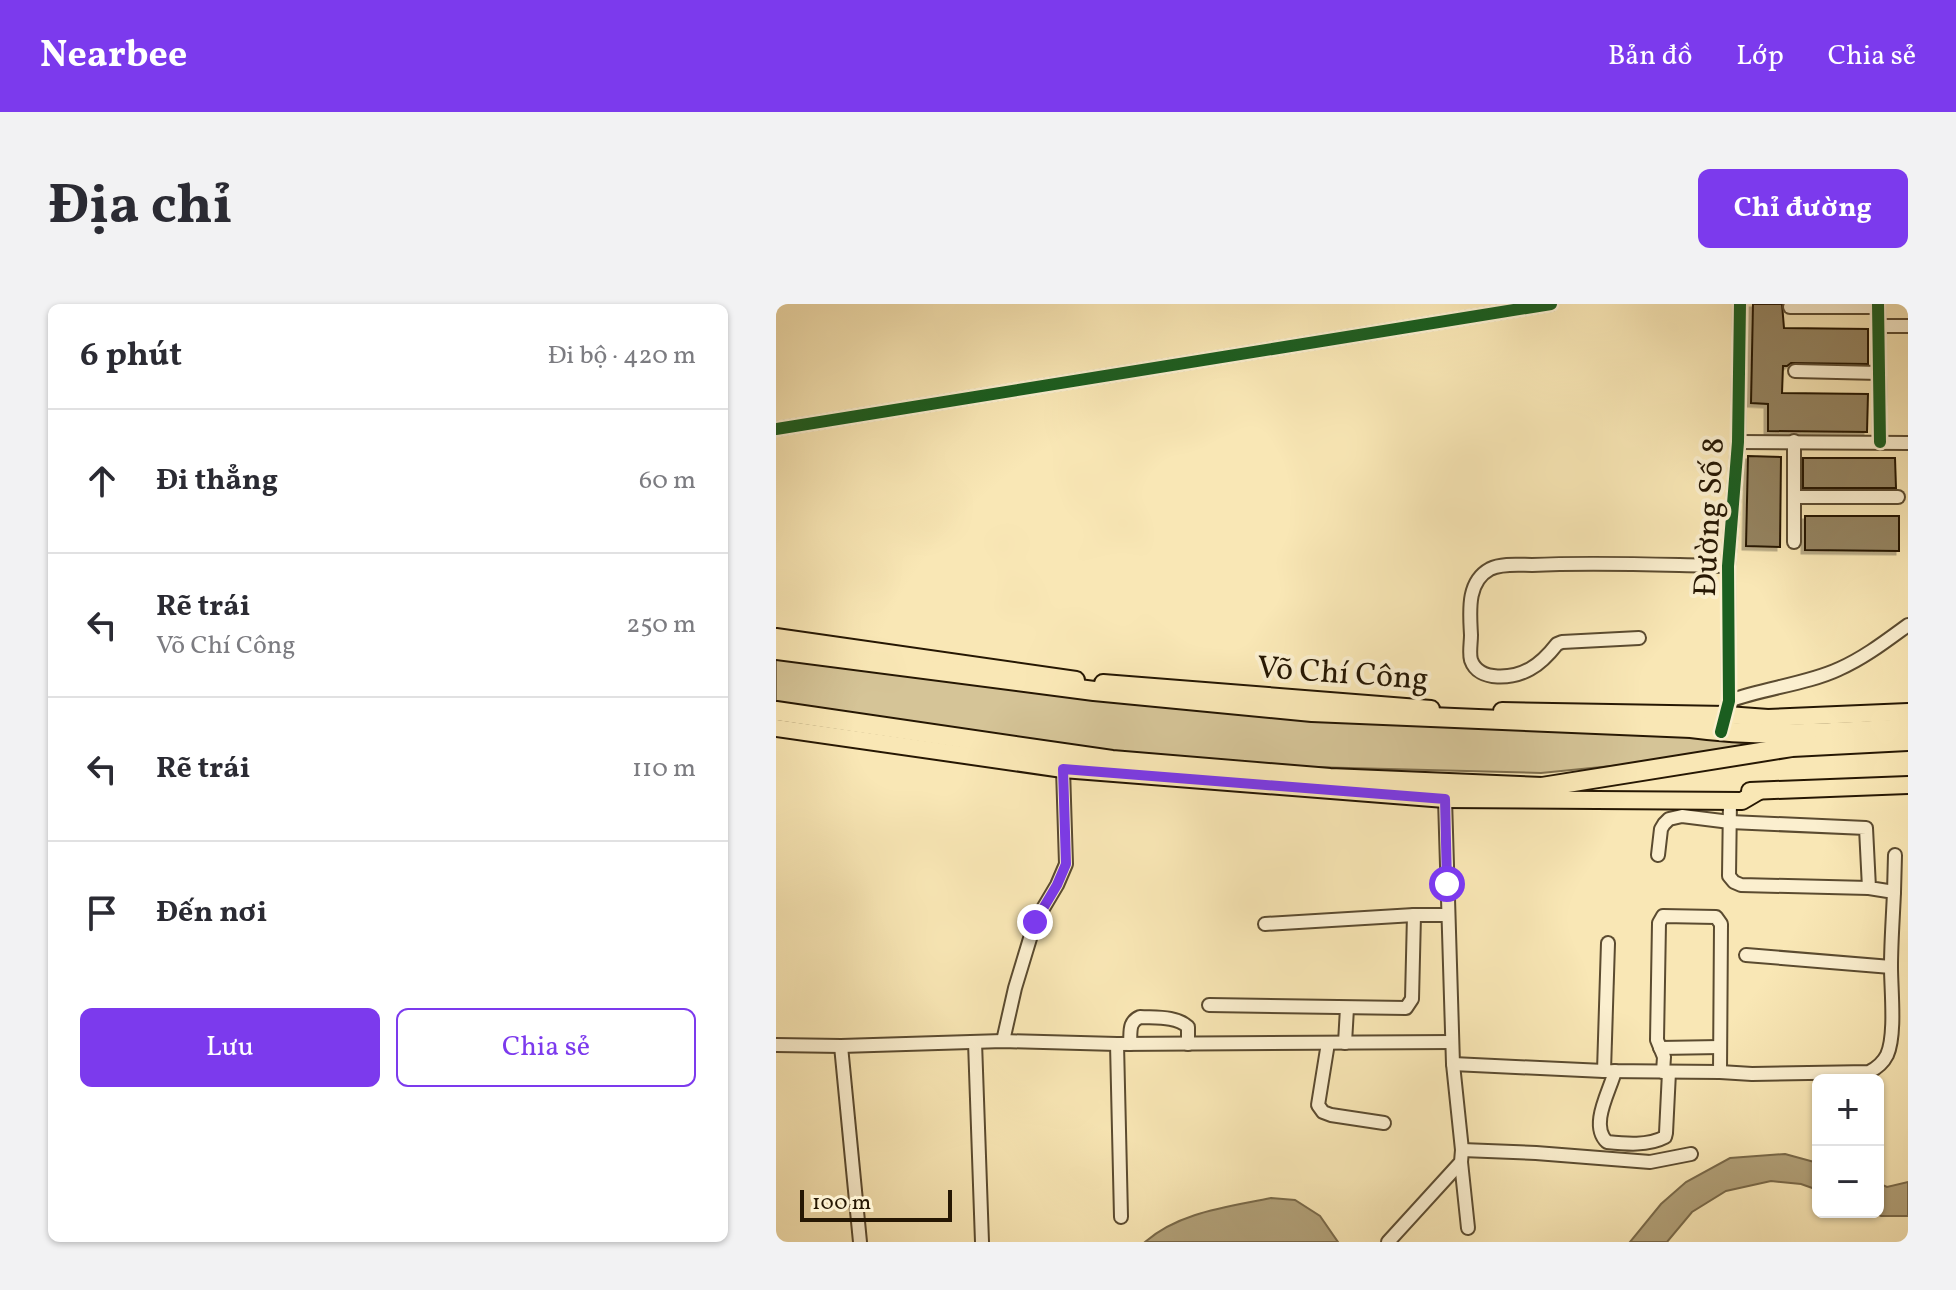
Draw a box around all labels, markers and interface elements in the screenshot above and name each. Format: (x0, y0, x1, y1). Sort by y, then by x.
text: Nearbee (40, 30, 187, 83)
text: Bản đồ (1608, 37, 1692, 76)
text: Lớp (1736, 37, 1784, 76)
text: Chia sẻ (1828, 37, 1916, 76)
text: Địa chỉ (48, 169, 232, 247)
button: Chỉ đường (1698, 169, 1908, 248)
text: 6 phút (80, 333, 182, 380)
text: Đi bộ · 420 m (547, 338, 696, 374)
street label: Đường Số 8 (1685, 436, 1737, 598)
icon: ahead (80, 459, 124, 503)
text: Đi thẳng (156, 460, 278, 502)
text: 60 m (639, 463, 696, 499)
text: Rẽ trái (156, 586, 250, 628)
icon: left (80, 603, 124, 647)
text: 250 m (626, 607, 696, 643)
text: Võ Chí Công (156, 628, 296, 664)
street label: Võ Chí Công (1256, 647, 1430, 703)
icon: left (80, 747, 124, 791)
text: Rẽ trái (156, 748, 250, 790)
text: 110 m (632, 751, 696, 787)
route start (1429, 866, 1465, 902)
icon: arrive (80, 891, 124, 935)
text: Đến nơi (156, 892, 267, 934)
route end (1017, 904, 1053, 940)
button: Lưu (80, 1008, 380, 1087)
button: Chia sẻ (396, 1008, 696, 1087)
map controls (1812, 1074, 1884, 1218)
button: + (1812, 1074, 1884, 1146)
button: − (1812, 1146, 1884, 1218)
scale bar (800, 1186, 952, 1222)
text: 100 m (812, 1188, 871, 1219)

